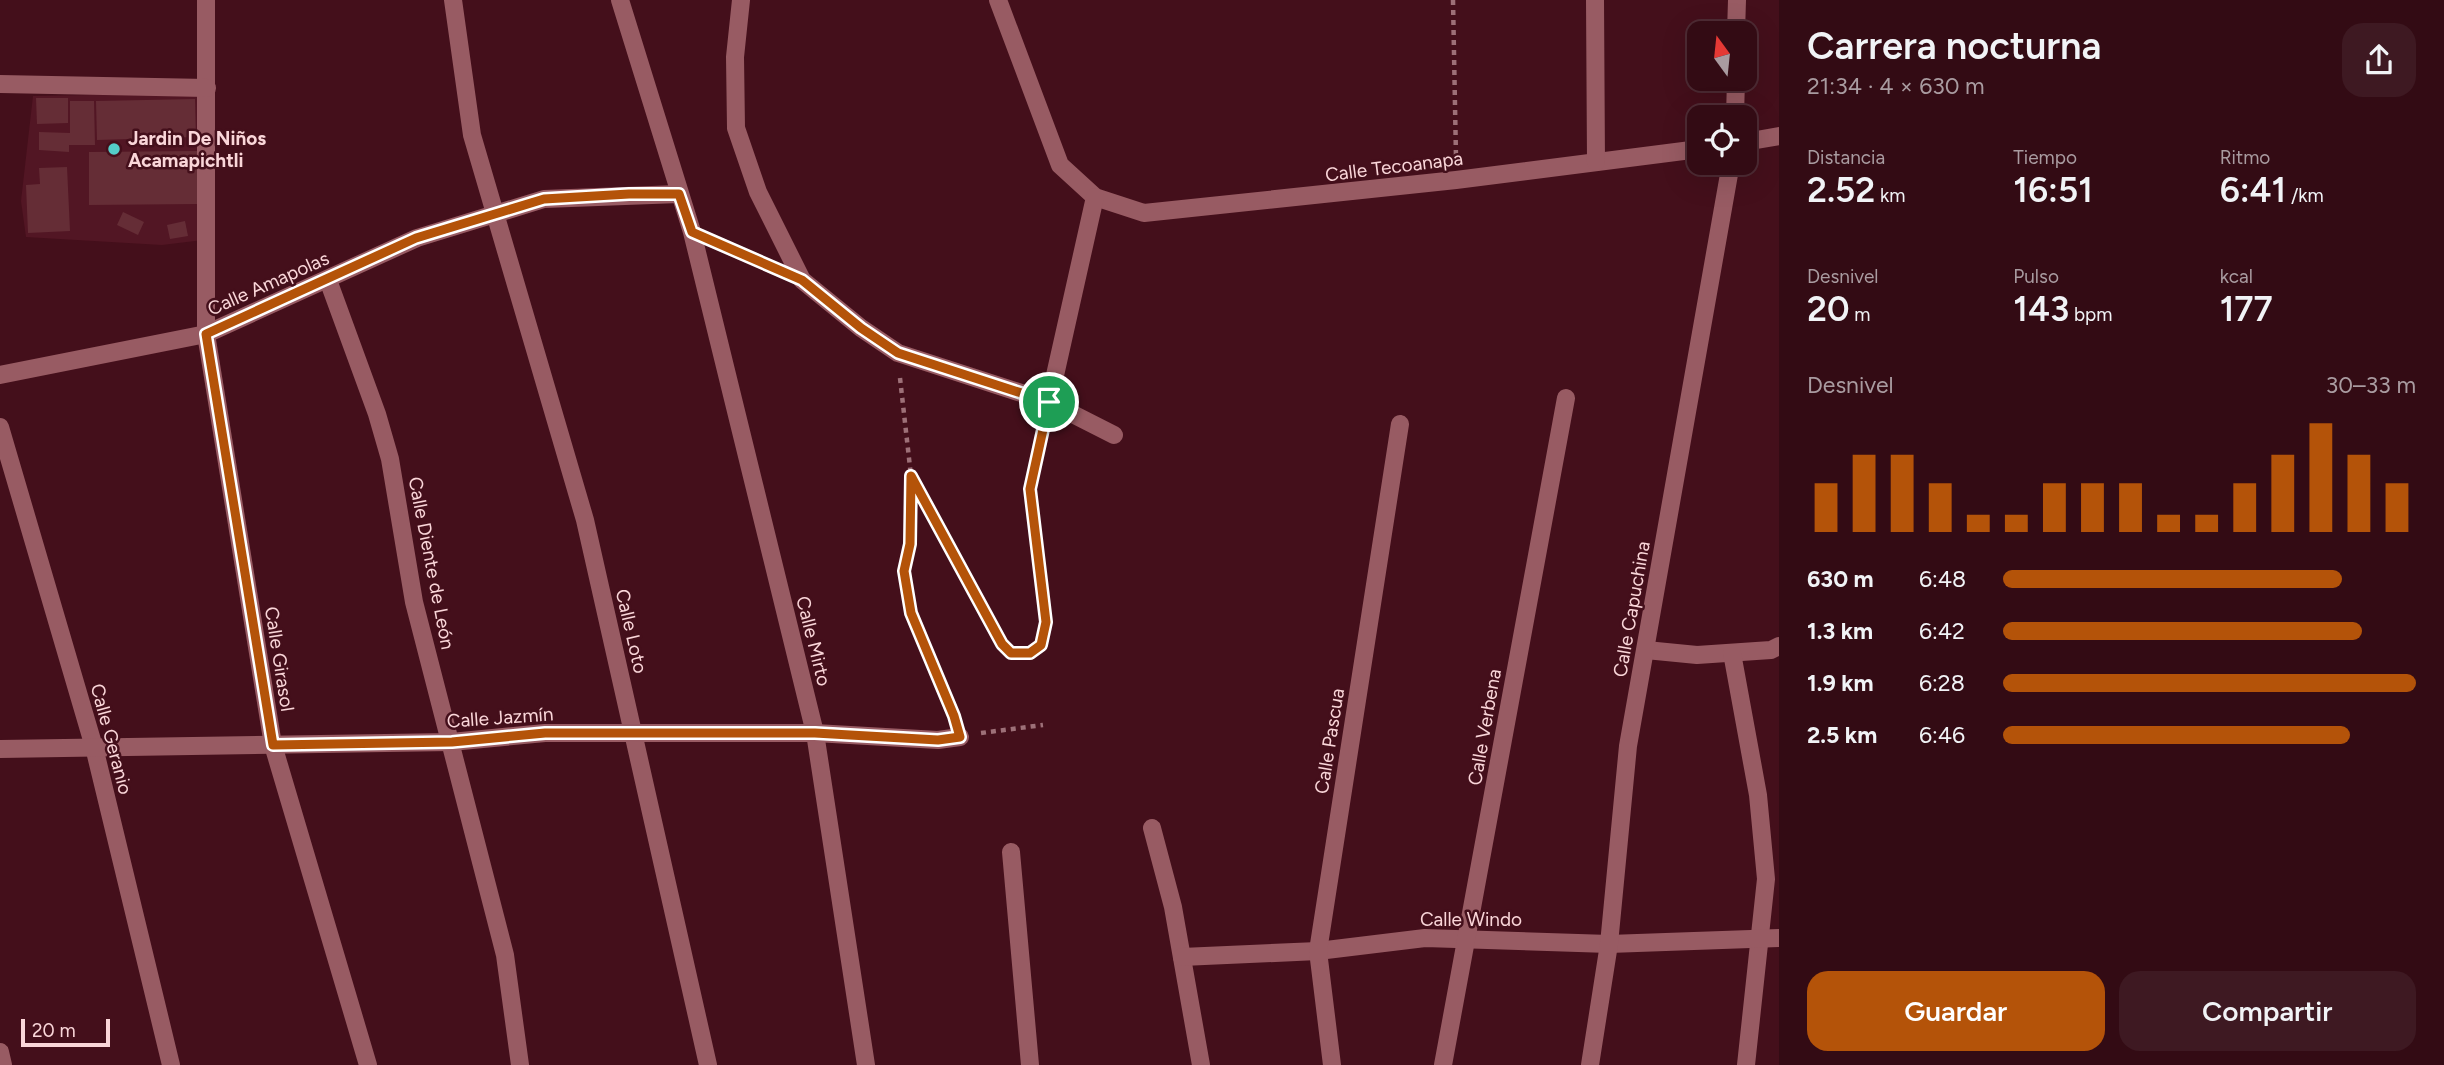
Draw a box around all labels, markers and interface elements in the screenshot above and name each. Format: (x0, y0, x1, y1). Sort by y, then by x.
north arrow (1687, 21, 1757, 91)
map controls (1687, 21, 1757, 175)
text: Carrera nocturna (1807, 23, 2101, 69)
button: share (2342, 23, 2416, 97)
text: 21:34 · 4 × 630 m (1807, 72, 1985, 100)
button: locate (1687, 105, 1757, 175)
place label: Jardin De Niños Acamapichtli (128, 127, 266, 172)
marker: Jardin De Niños Acamapichtli (106, 141, 122, 157)
text: Distancia (1807, 146, 1885, 169)
text: Tiempo (2013, 146, 2077, 169)
text: Ritmo (2220, 146, 2270, 169)
street label: Calle Tecoanapa (1324, 147, 1464, 186)
text: 2.52 (1807, 169, 1875, 211)
text: 16:51 (2013, 169, 2093, 211)
text: 6:41 (2220, 169, 2286, 211)
text: km (1875, 184, 1905, 207)
text: /km (2286, 184, 2324, 207)
street label: Calle Amapolas (204, 246, 333, 321)
text: Desnivel (1807, 265, 1879, 288)
text: Pulso (2013, 265, 2059, 288)
text: kcal (2220, 265, 2253, 288)
text: 20 (1807, 288, 1850, 330)
text: 143 (2013, 288, 2069, 330)
text: 177 (2220, 288, 2273, 330)
text: m (1850, 303, 1870, 326)
text: bpm (2069, 303, 2113, 326)
text: Desnivel (1807, 371, 1894, 399)
text: 30–33 m (2326, 371, 2416, 399)
pin (1019, 372, 1079, 432)
icon: arrive (1030, 383, 1068, 421)
street label: Calle Diente de León (403, 475, 460, 651)
street label: Calle Capuchina (1608, 539, 1655, 679)
text: 630 m (1807, 565, 1874, 593)
text: 6:48 (1919, 565, 1966, 593)
street label: Calle Loto (611, 587, 652, 676)
street label: Calle Mirto (791, 594, 836, 688)
street label: Calle Girasol (260, 605, 299, 713)
text: 1.3 km (1807, 617, 1873, 645)
text: 6:42 (1919, 617, 1965, 645)
street label: Calle Verbena (1463, 667, 1506, 787)
text: 1.9 km (1807, 669, 1874, 697)
text: 6:28 (1919, 669, 1965, 697)
street label: Calle Geranio (86, 681, 137, 797)
street label: Calle Pascua (1310, 687, 1349, 796)
street label: Calle Jazmín (446, 702, 554, 733)
text: 2.5 km (1807, 721, 1877, 749)
text: 6:46 (1919, 721, 1965, 749)
street label: Calle Windo (1420, 908, 1522, 931)
button: Guardar (1807, 971, 2105, 1051)
button: Compartir (2119, 971, 2416, 1051)
scale bar (21, 1016, 110, 1048)
text: 20 m (32, 1019, 76, 1042)

